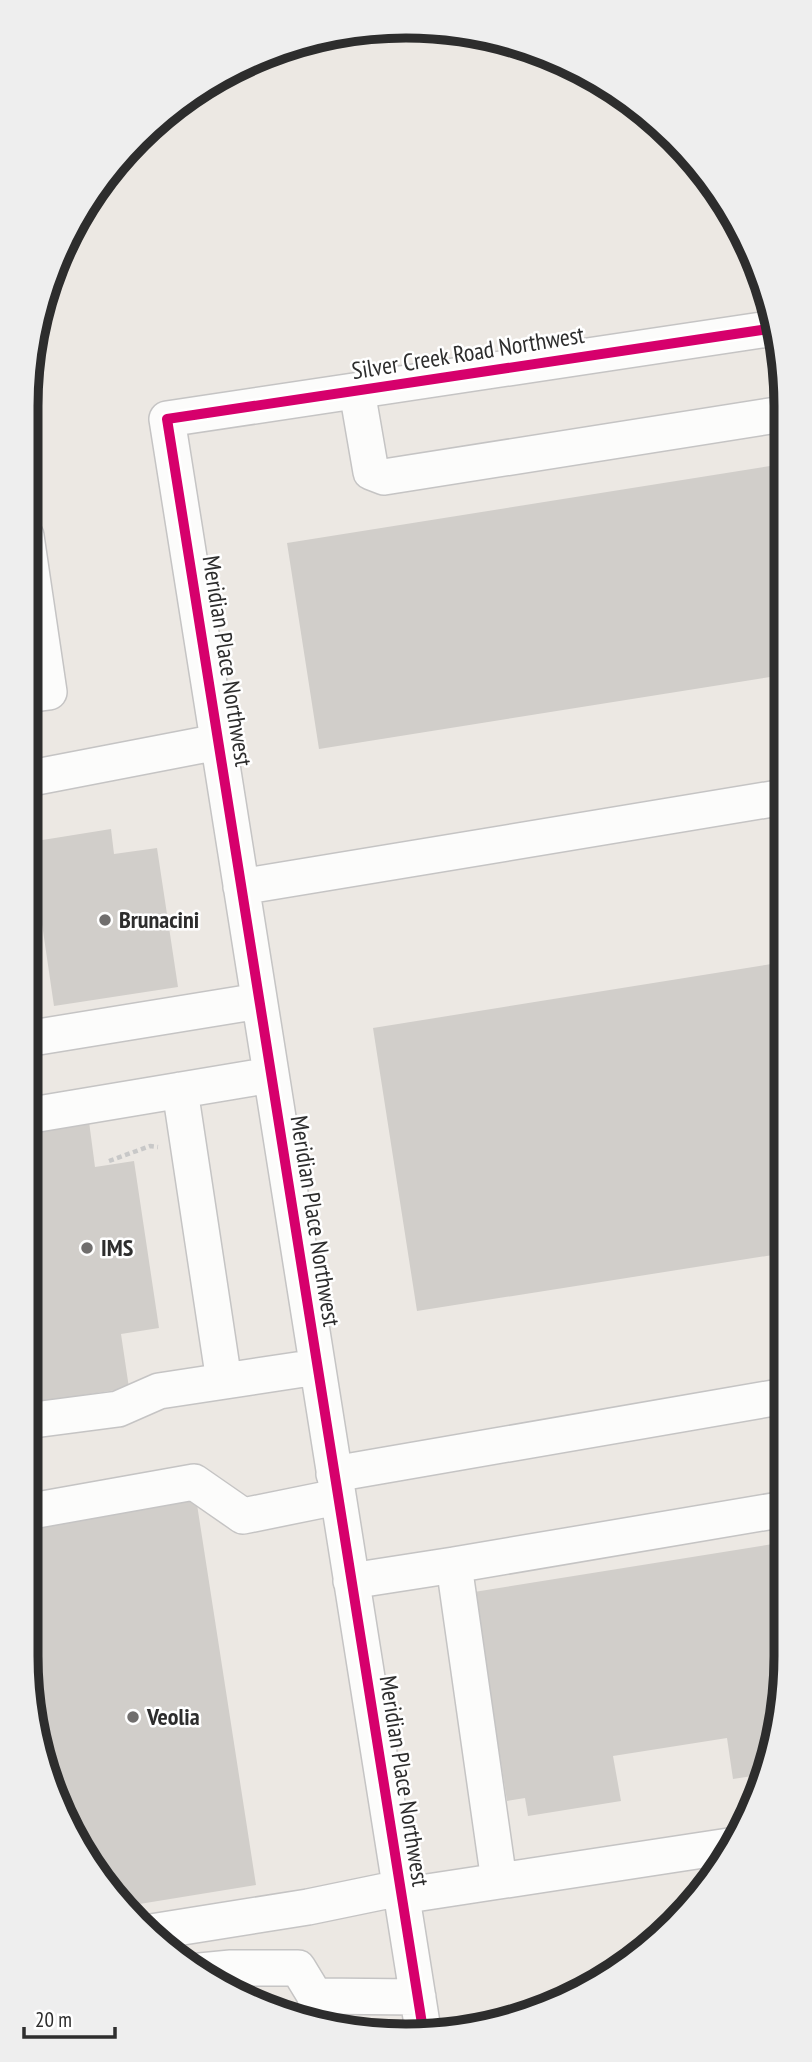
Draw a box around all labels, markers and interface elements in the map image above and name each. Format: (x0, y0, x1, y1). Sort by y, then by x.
street label: Silver Creek Road Northwest (350, 319, 587, 386)
street label: Meridian Place Northwest (196, 553, 260, 769)
place label: Brunacini (119, 904, 199, 935)
marker: Brunacini (97, 912, 113, 928)
street label: Meridian Place Northwest (284, 1113, 348, 1329)
place label: IMS (101, 1232, 133, 1263)
marker: IMS (79, 1240, 95, 1256)
street label: Meridian Place Northwest (373, 1673, 437, 1889)
place label: Veolia (146, 1701, 200, 1732)
marker: Veolia (125, 1709, 141, 1725)
scale bar (24, 1996, 116, 2040)
text: 20 m (35, 2006, 72, 2033)

